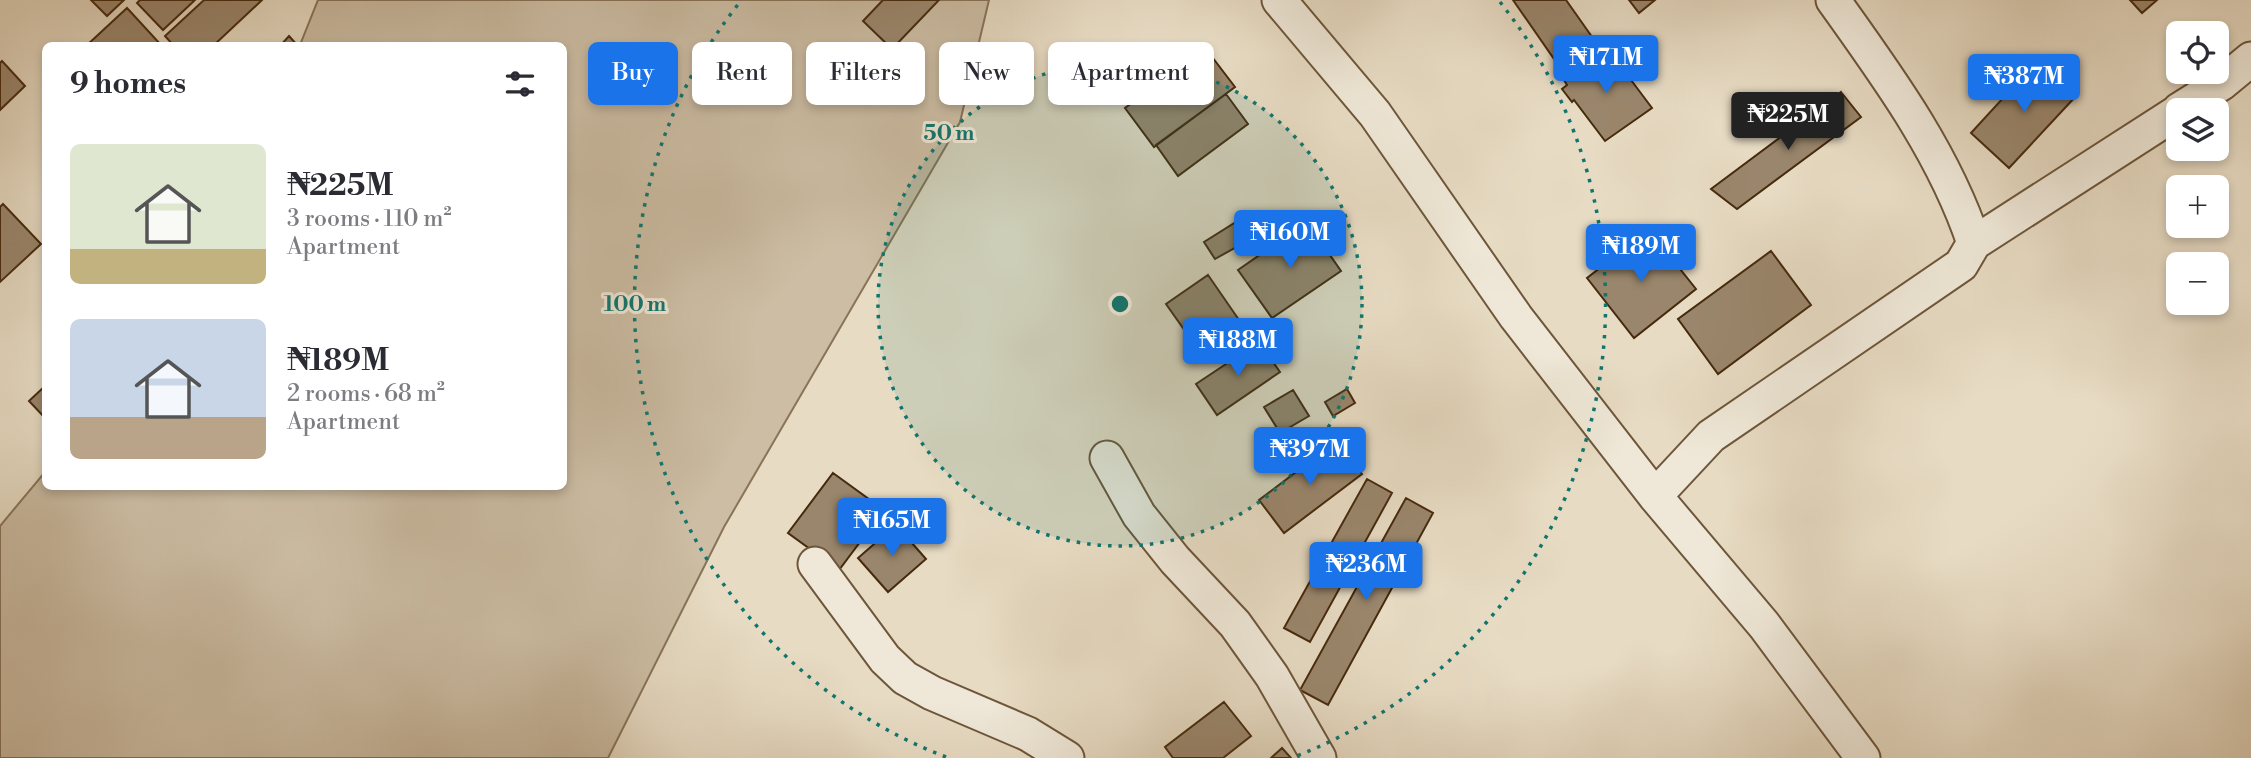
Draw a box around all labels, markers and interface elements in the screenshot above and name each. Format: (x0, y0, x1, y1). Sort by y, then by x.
map controls (2166, 21, 2229, 315)
button: locate (2166, 21, 2229, 84)
pin: ₦171M (1557, 36, 1655, 95)
chip: Buy (588, 42, 678, 105)
chip: Rent (692, 42, 792, 105)
chip: Filters (806, 42, 925, 105)
chip: New (939, 42, 1034, 105)
chip: Apartment (1048, 42, 1214, 105)
text: ₦171M (1569, 44, 1643, 72)
pin: ₦387M (1975, 54, 2073, 114)
text: ₦387M (1984, 63, 2064, 91)
text: 9 homes (70, 65, 186, 103)
icon: filters (501, 65, 539, 103)
pin: ₦225M (1739, 92, 1837, 152)
button: layers (2166, 98, 2229, 161)
text: ₦225M (1747, 101, 1829, 129)
text: 50 m (924, 121, 974, 147)
text: ₦225M (287, 167, 393, 205)
icon: home (126, 172, 210, 256)
button: + (2166, 175, 2229, 238)
text: 3 rooms · 110 m² (287, 205, 451, 233)
pin: ₦160M (1241, 210, 1339, 270)
text: ₦160M (1250, 219, 1330, 247)
pin: ₦189M (1592, 224, 1690, 284)
text: Apartment (287, 233, 400, 261)
text: ₦189M (1602, 233, 1680, 261)
button: − (2166, 252, 2229, 315)
text: 100 m (604, 292, 666, 318)
centre of rings (1108, 292, 1132, 316)
pin: ₦188M (1189, 318, 1287, 378)
text: ₦188M (1199, 327, 1277, 355)
text: ₦189M (287, 342, 389, 380)
icon: home (126, 347, 210, 431)
text: 2 rooms · 68 m² (287, 380, 445, 408)
text: Apartment (287, 408, 400, 436)
pin: ₦397M (1261, 428, 1359, 487)
text: ₦397M (1270, 436, 1350, 464)
pin: ₦165M (843, 498, 941, 558)
text: ₦165M (853, 507, 931, 535)
pin: ₦236M (1317, 542, 1415, 602)
text: ₦236M (1325, 551, 1407, 579)

